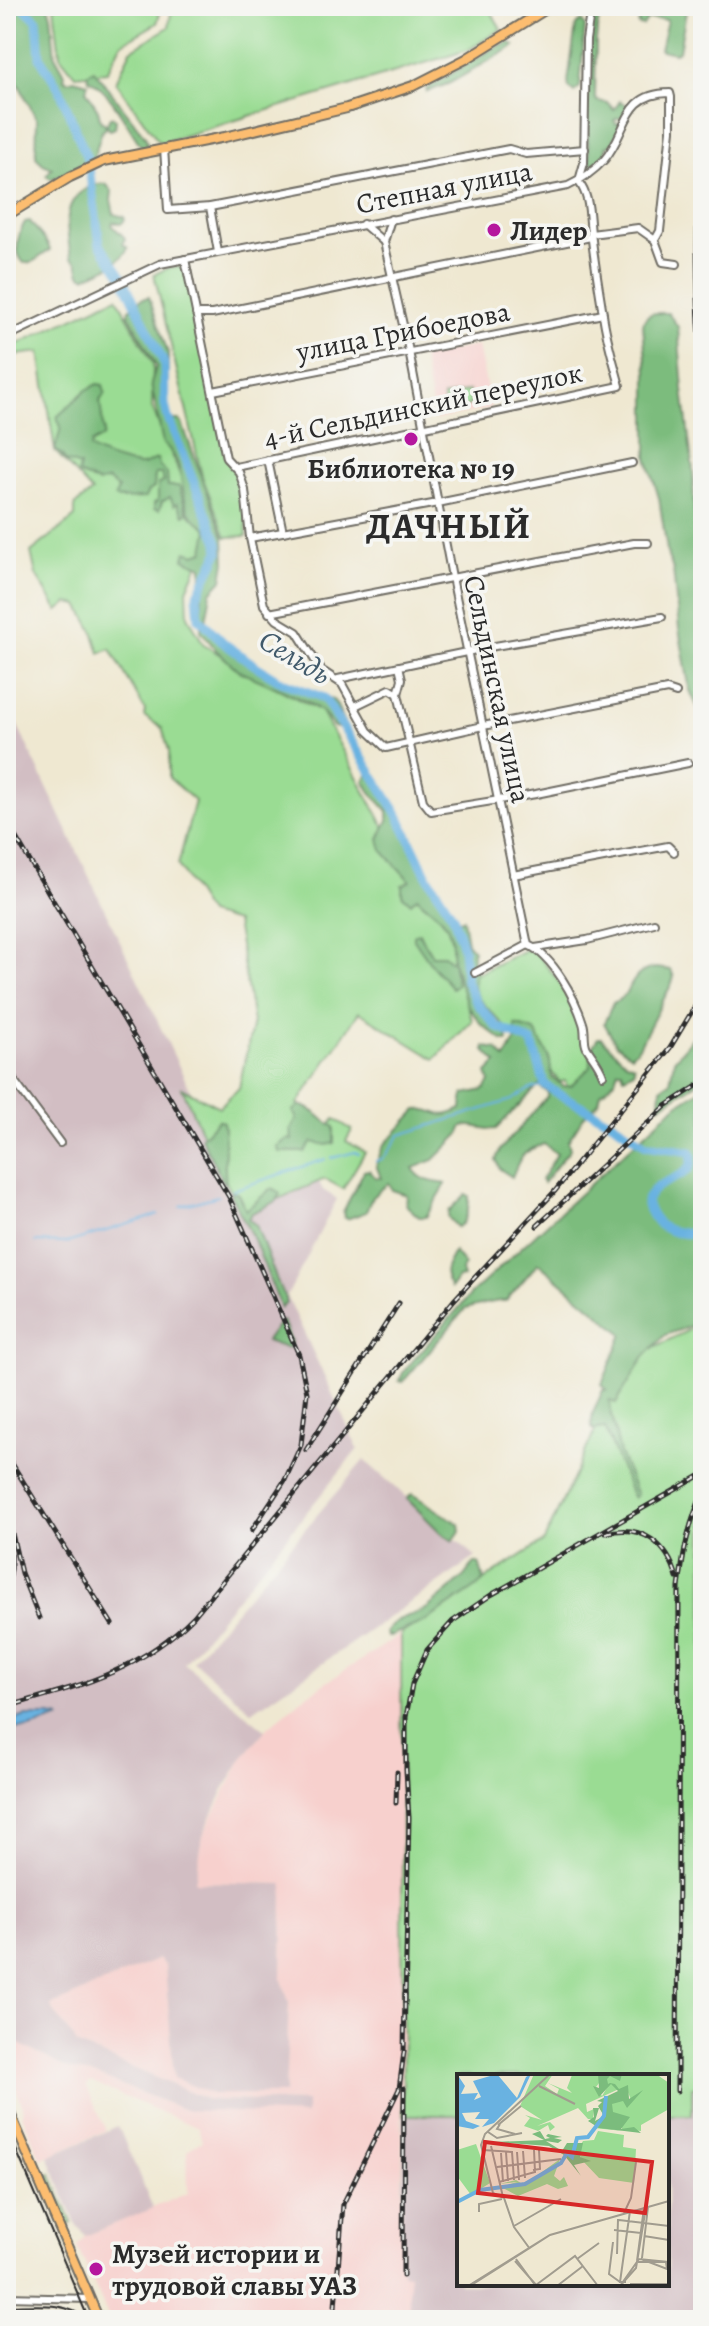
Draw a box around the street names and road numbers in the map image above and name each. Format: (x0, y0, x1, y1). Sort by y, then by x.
street label: Степная улица (353, 152, 535, 224)
street label: улица Грибоедова (292, 293, 513, 371)
street label: 4-й Сельдинский переулок (261, 354, 586, 458)
street label: Сельдинская улица (454, 572, 540, 807)

